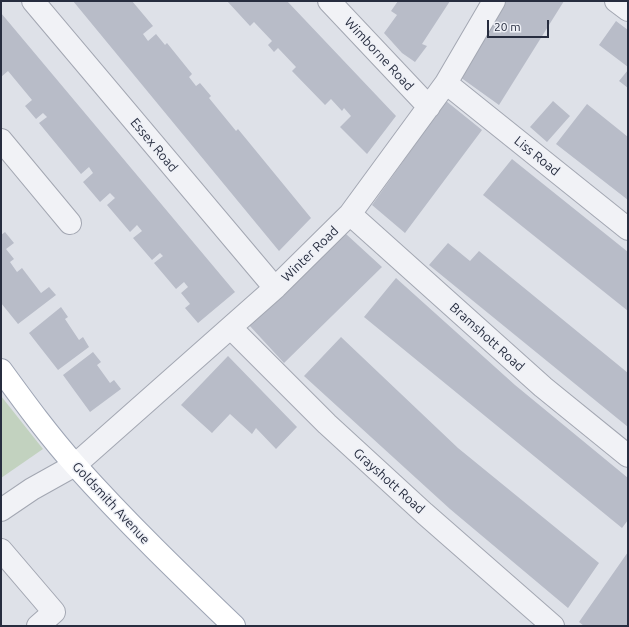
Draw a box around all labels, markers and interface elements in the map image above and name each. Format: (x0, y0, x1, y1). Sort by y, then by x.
scale bar (489, 12, 551, 38)
street label: Wimborne Road (341, 14, 417, 94)
text: 20 m (494, 20, 521, 33)
street label: Essex Road (127, 115, 181, 175)
street label: Liss Road (511, 133, 563, 179)
street label: Winter Road (278, 223, 342, 285)
street label: Bramshott Road (447, 299, 527, 375)
street label: Grayshott Road (350, 445, 428, 517)
street label: Goldsmith Avenue (69, 459, 153, 547)

